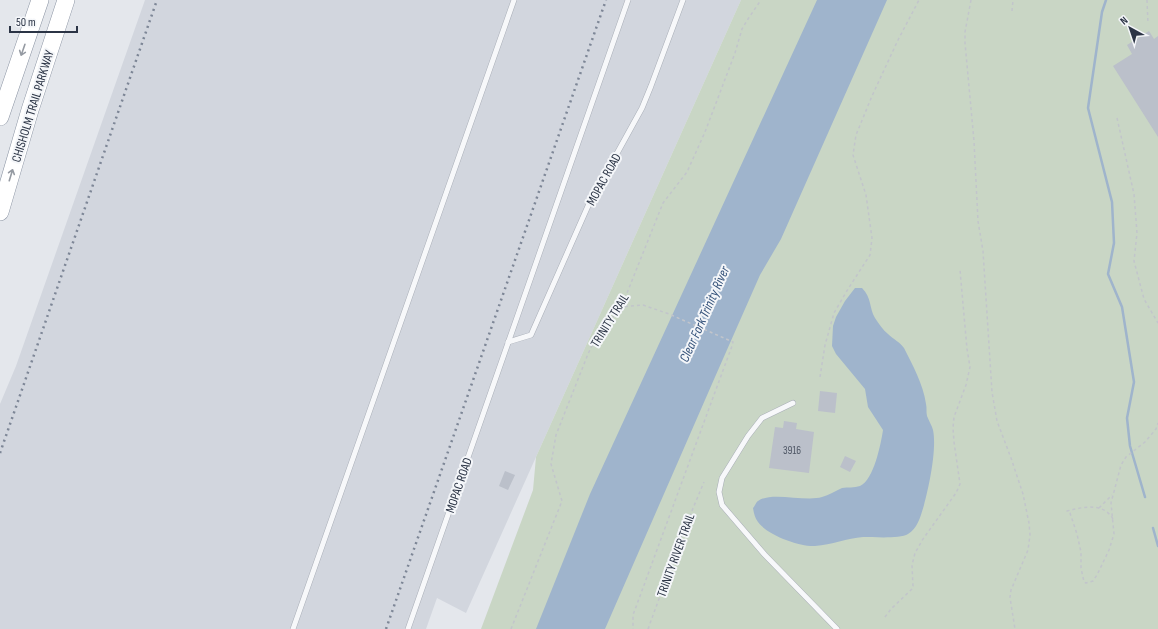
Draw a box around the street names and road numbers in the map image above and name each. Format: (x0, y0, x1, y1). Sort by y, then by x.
street label: CHISHOLM TRAIL PARKWAY (8, 48, 58, 164)
street label: MOPAC ROAD (583, 151, 625, 208)
street label: TRINITY TRAIL (587, 291, 633, 350)
street label: MOPAC ROAD (442, 456, 476, 515)
street label: TRINITY RIVER TRAIL (653, 511, 699, 599)

